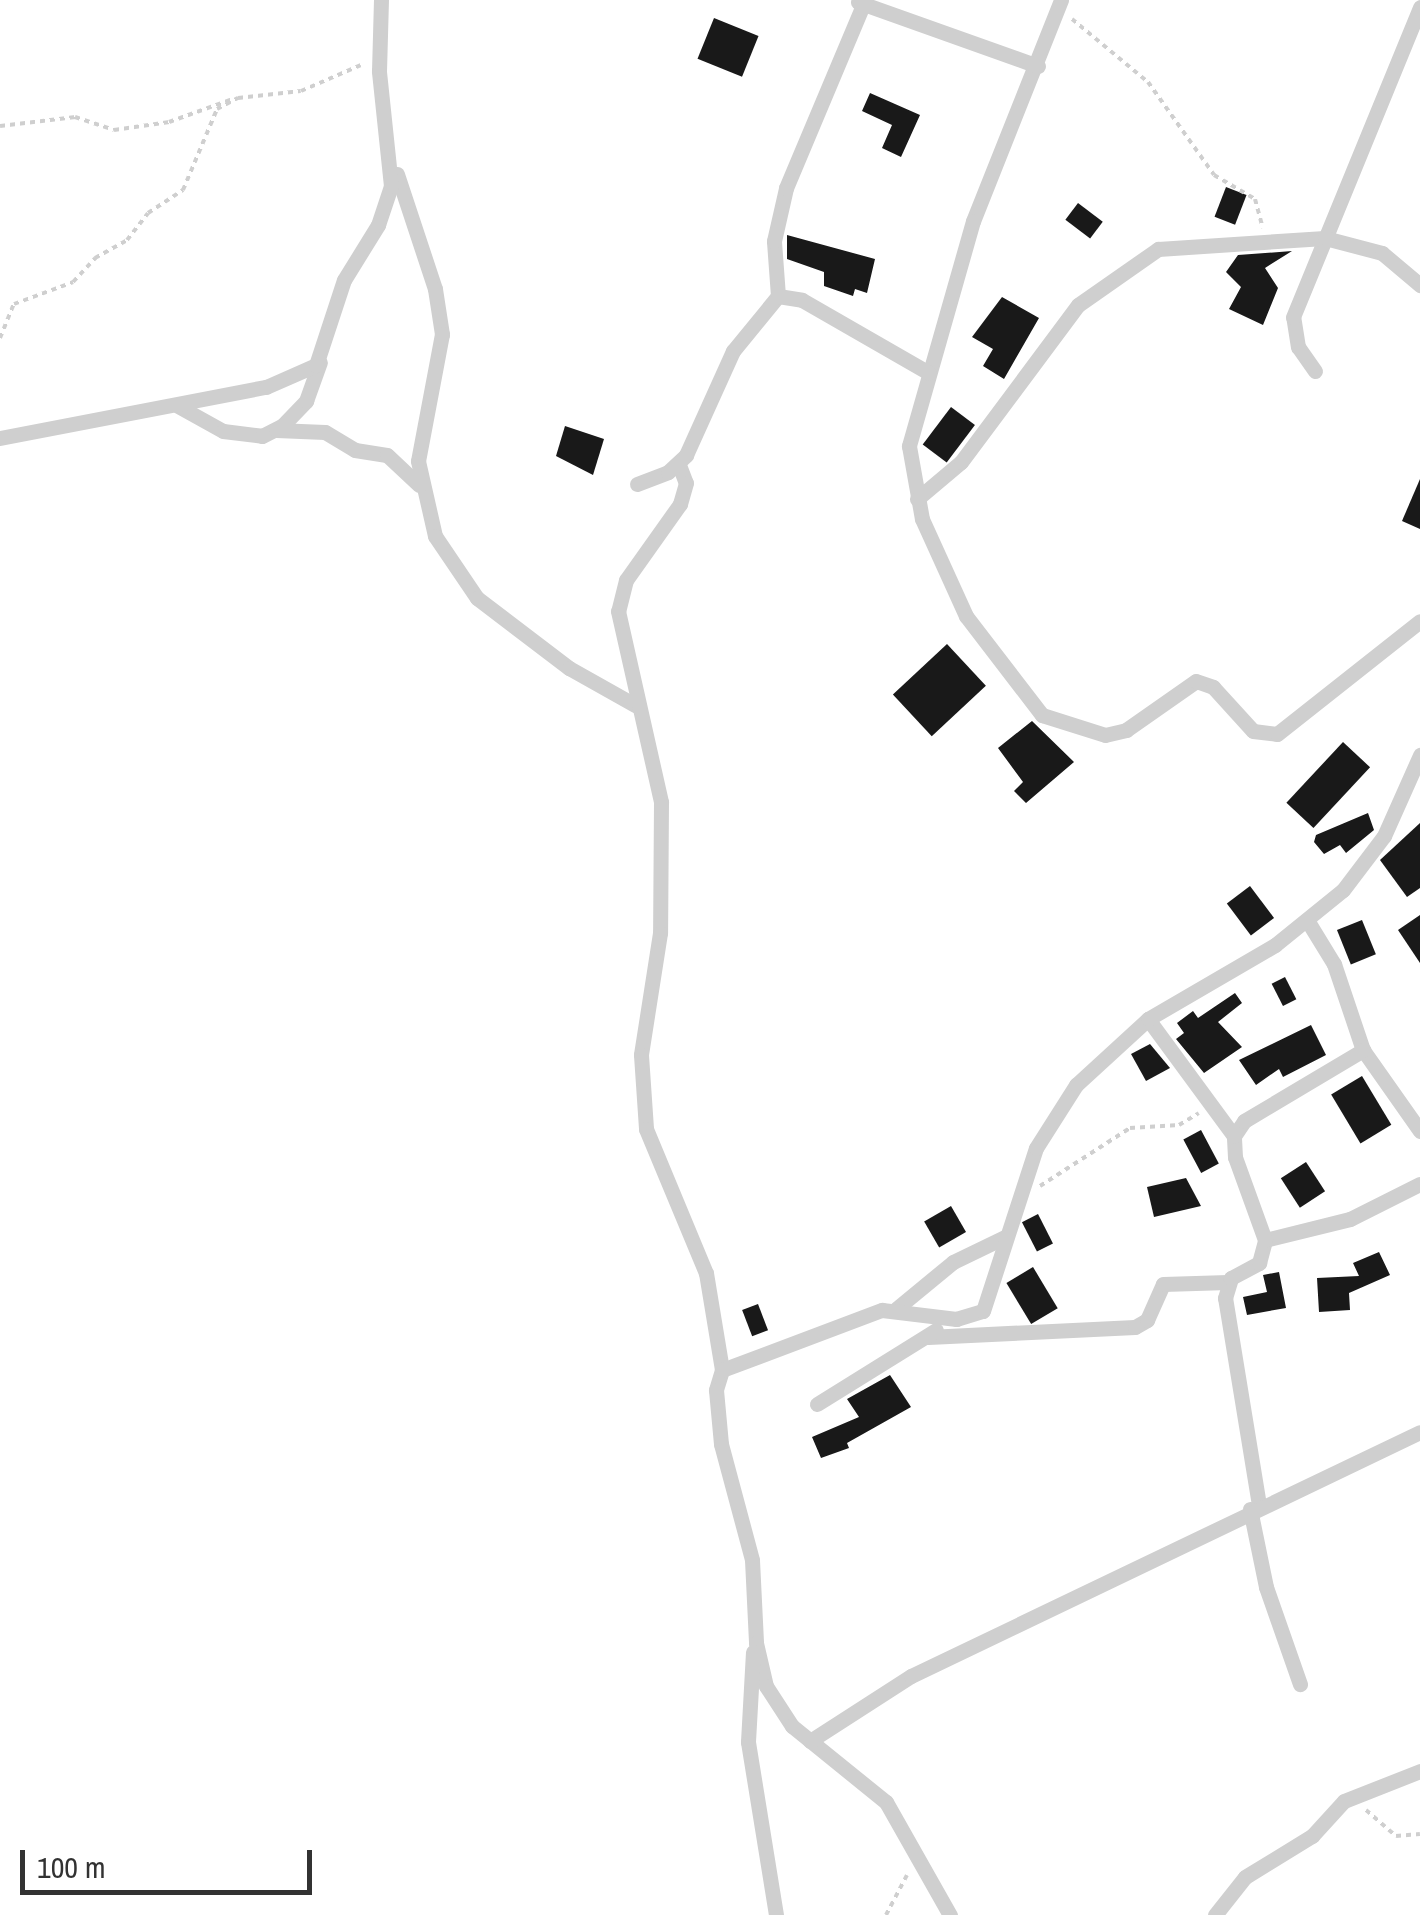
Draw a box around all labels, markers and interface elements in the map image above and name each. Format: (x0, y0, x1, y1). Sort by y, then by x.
scale bar (25, 1830, 318, 1892)
text: 100 m (37, 1847, 105, 1887)

